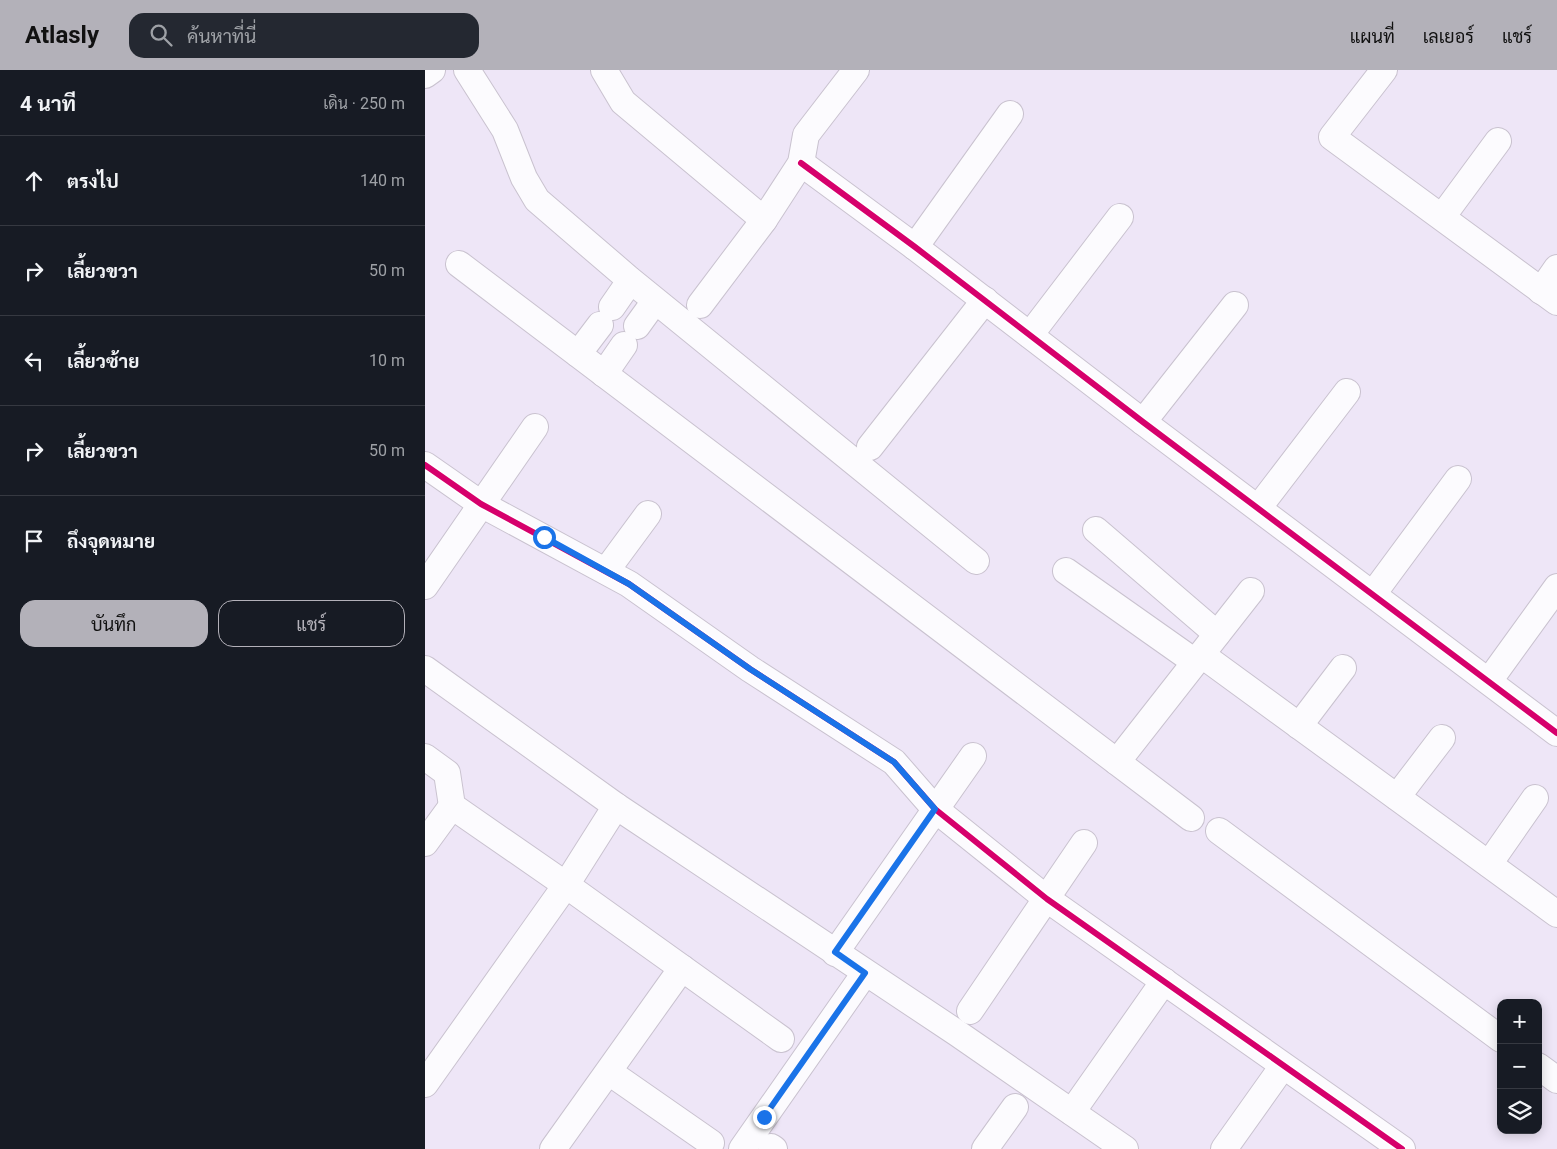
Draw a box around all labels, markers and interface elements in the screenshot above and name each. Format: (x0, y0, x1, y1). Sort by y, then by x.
search box (129, 13, 479, 58)
text: Atlasly (25, 21, 99, 49)
icon: search (147, 21, 175, 49)
text: ค้นหาที่นี่ (187, 25, 256, 48)
text: แผนที่ (1350, 26, 1395, 47)
text: เลเยอร์ (1423, 26, 1474, 47)
text: แชร์ (1502, 26, 1532, 47)
text: 4 นาที (20, 92, 76, 116)
text: เดิน · 250 m (323, 94, 405, 113)
icon: ahead (20, 167, 48, 195)
text: ตรงไป (67, 170, 119, 193)
text: 140 m (360, 171, 405, 190)
icon: right (20, 257, 48, 285)
text: เลี้ยวขวา (67, 260, 138, 283)
text: 50 m (369, 261, 405, 280)
icon: left (20, 347, 48, 375)
text: เลี้ยวซ้าย (67, 350, 139, 373)
text: 10 m (369, 351, 405, 370)
icon: right (20, 437, 48, 465)
text: เลี้ยวขวา (67, 440, 138, 463)
text: 50 m (369, 441, 405, 460)
route start (533, 526, 556, 549)
icon: arrive (20, 527, 48, 555)
text: ถึงจุดหมาย (67, 530, 155, 553)
button: บันทึก (20, 600, 208, 647)
button: แชร์ (218, 600, 405, 647)
map controls (1497, 999, 1542, 1134)
button: + (1497, 999, 1542, 1044)
button: − (1497, 1044, 1542, 1089)
button: layers (1497, 1089, 1542, 1134)
route end (753, 1106, 776, 1129)

